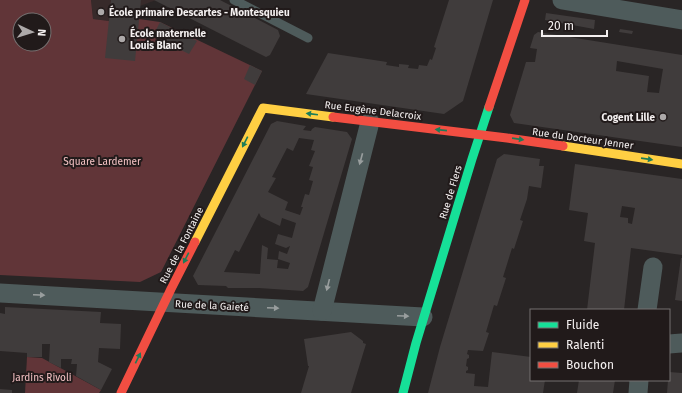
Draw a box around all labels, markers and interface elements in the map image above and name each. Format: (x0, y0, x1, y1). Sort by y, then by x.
place label: École primaire Descartes - Montesquieu (109, 5, 290, 19)
marker: École primaire Descartes - Montesquieu (96, 7, 106, 17)
north arrow (12, 12, 52, 52)
scale bar (542, 12, 607, 38)
text: 20 m (548, 19, 574, 33)
place label: École maternelle Louis Blanc (130, 26, 207, 52)
text: N (35, 29, 48, 37)
marker: École maternelle Louis Blanc (117, 34, 127, 44)
street label: Rue Eugène Delacroix (324, 99, 422, 123)
one-way arrow (306, 111, 318, 117)
place label: Cogent Lille (601, 112, 655, 124)
marker: Cogent Lille (658, 112, 668, 122)
one-way arrow (435, 126, 447, 133)
street label: Rue du Docteur Jenner (531, 126, 634, 152)
one-way arrow (512, 136, 525, 142)
one-way arrow (242, 137, 249, 148)
one-way arrow (357, 153, 363, 166)
park label: Square Lardemer (63, 156, 141, 168)
one-way arrow (641, 156, 653, 162)
street label: Rue de Flers (437, 164, 465, 221)
street label: Rue de la Fontaine (157, 205, 206, 286)
one-way arrow (183, 252, 190, 264)
one-way arrow (325, 279, 331, 291)
one-way arrow (33, 292, 45, 299)
street label: Rue de la Gaieté (175, 298, 249, 314)
one-way arrow (267, 305, 280, 311)
legend (530, 309, 670, 381)
one-way arrow (397, 312, 409, 319)
text: Fluide (566, 318, 599, 332)
text: Ralenti (566, 338, 604, 352)
one-way arrow (135, 352, 141, 363)
text: Bouchon (566, 358, 614, 372)
park label: Jardins Rivoli (12, 372, 72, 384)

